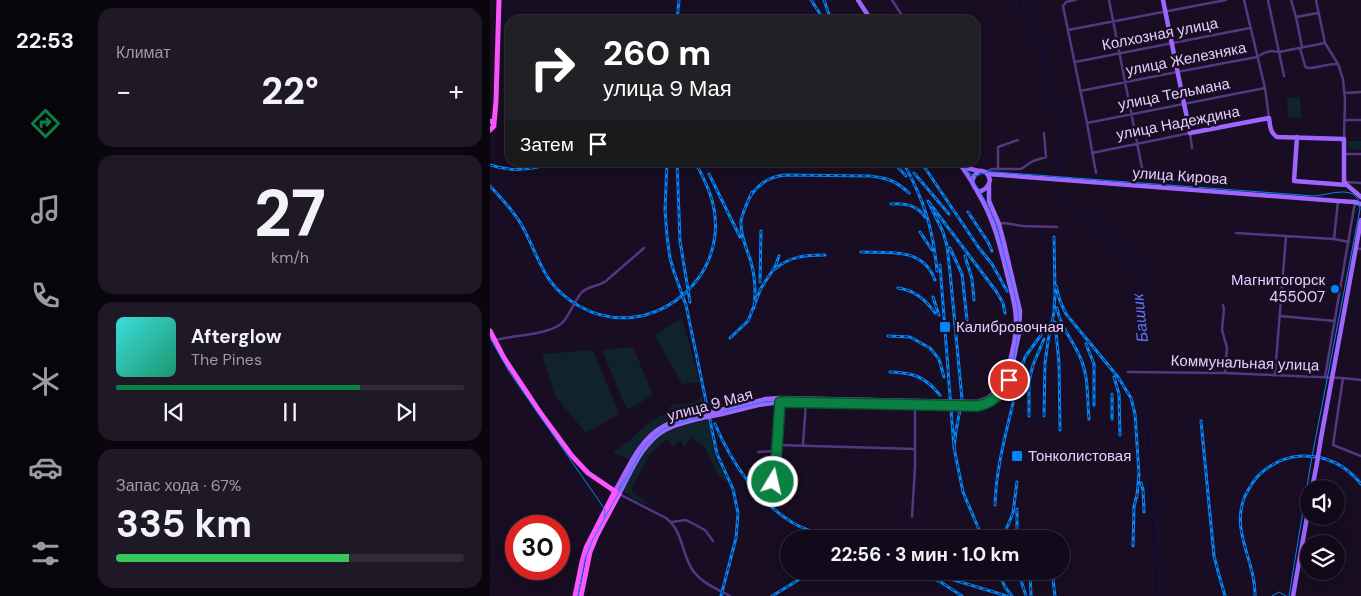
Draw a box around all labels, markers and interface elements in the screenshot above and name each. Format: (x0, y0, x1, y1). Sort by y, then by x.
street label: Колхозная улица (1100, 13, 1220, 55)
text: 22:53 (16, 26, 74, 55)
text: 260 m (603, 30, 711, 76)
icon: right (520, 35, 585, 100)
street label: улица Железняка (1124, 37, 1248, 80)
text: Климат (116, 42, 170, 63)
text: 22° (261, 66, 319, 116)
text: − (116, 73, 131, 110)
text: + (449, 73, 464, 110)
street label: улица Тельмана (1117, 73, 1232, 115)
text: улица 9 Мая (603, 74, 732, 103)
street label: улица Надеждина (1115, 101, 1242, 145)
icon: directions (28, 106, 63, 141)
icon: arrive (584, 130, 612, 158)
text: Затем (520, 132, 574, 157)
street label: улица Кирова (1132, 163, 1229, 189)
text: 27 (254, 172, 326, 256)
icon: music (28, 192, 63, 227)
text: km/h (271, 247, 309, 268)
place label: Магнитогорск 455007 (1231, 270, 1325, 307)
icon: phone (28, 278, 63, 313)
marker: Магнитогорск 455007 (1329, 283, 1341, 295)
water label: Башик (1127, 291, 1153, 343)
place label: Калибровочная (956, 317, 1064, 337)
marker: Калибровочная (938, 320, 952, 334)
text: Afterglow (191, 324, 282, 349)
text: The Pines (191, 349, 262, 370)
street label: Коммунальная улица (1170, 350, 1320, 376)
pin (988, 359, 1030, 401)
icon: climate (28, 364, 63, 399)
icon: arrive (995, 366, 1023, 394)
street label: улица 9 Мая (665, 384, 755, 426)
icon: previous (160, 398, 188, 426)
icon: pause (276, 398, 304, 426)
icon: next (392, 398, 420, 426)
place label: Тонколистовая (1028, 446, 1131, 466)
marker: Тонколистовая (1010, 449, 1024, 463)
icon: car (28, 450, 63, 485)
position arrow (746, 455, 798, 507)
text: Запас хода · 67% (116, 475, 241, 496)
map controls (1300, 480, 1345, 580)
button: sound (1300, 480, 1345, 525)
text: 335 km (116, 499, 252, 549)
speed limit sign: 30 (505, 515, 570, 580)
button: layers (1300, 535, 1345, 580)
icon: filters (28, 536, 63, 571)
text: 22:56 · 3 мин · 1.0 km (831, 542, 1019, 567)

